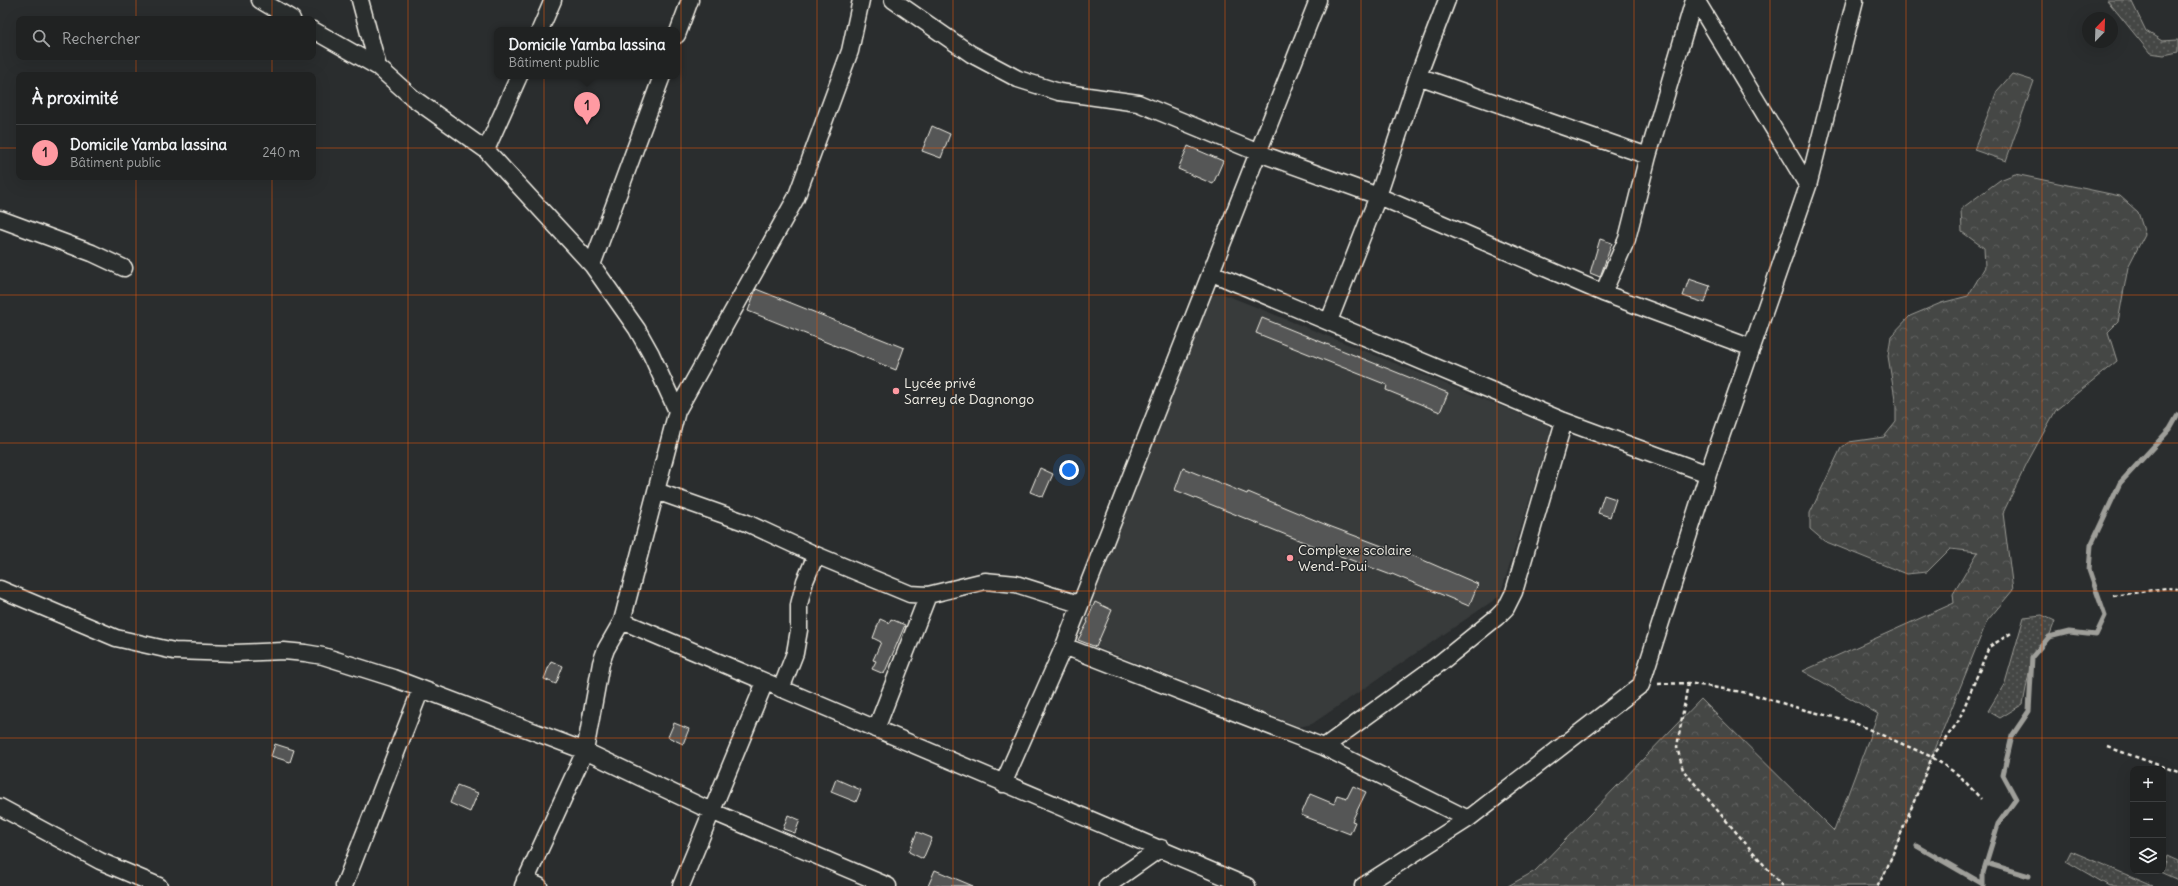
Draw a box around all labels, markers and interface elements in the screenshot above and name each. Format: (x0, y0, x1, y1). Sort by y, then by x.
north arrow (2082, 12, 2118, 48)
search box (16, 16, 316, 60)
icon: search (30, 27, 52, 49)
popup (494, 27, 680, 79)
text: Rechercher (62, 29, 140, 48)
text: Domicile Yamba lassina (508, 35, 666, 54)
text: Bâtiment public (508, 54, 600, 71)
text: À proximité (32, 87, 118, 109)
pin: 1 (574, 92, 600, 125)
text: Domicile Yamba lassina (70, 135, 227, 154)
text: 1 (42, 144, 48, 161)
text: 240 m (263, 144, 300, 161)
text: Bâtiment public (70, 154, 161, 171)
place label: Lycée privé Sarrey de Dagnongo (904, 374, 1034, 408)
marker: Lycée privé Sarrey de Dagnongo (891, 386, 901, 396)
your location (1059, 460, 1079, 480)
place label: Complexe scolaire Wend-Poui (1298, 541, 1412, 575)
marker: Complexe scolaire Wend-Poui (1285, 553, 1295, 563)
map controls (2130, 766, 2166, 874)
button: + (2130, 766, 2166, 802)
button: − (2130, 802, 2166, 838)
button: layers (2130, 838, 2166, 874)

